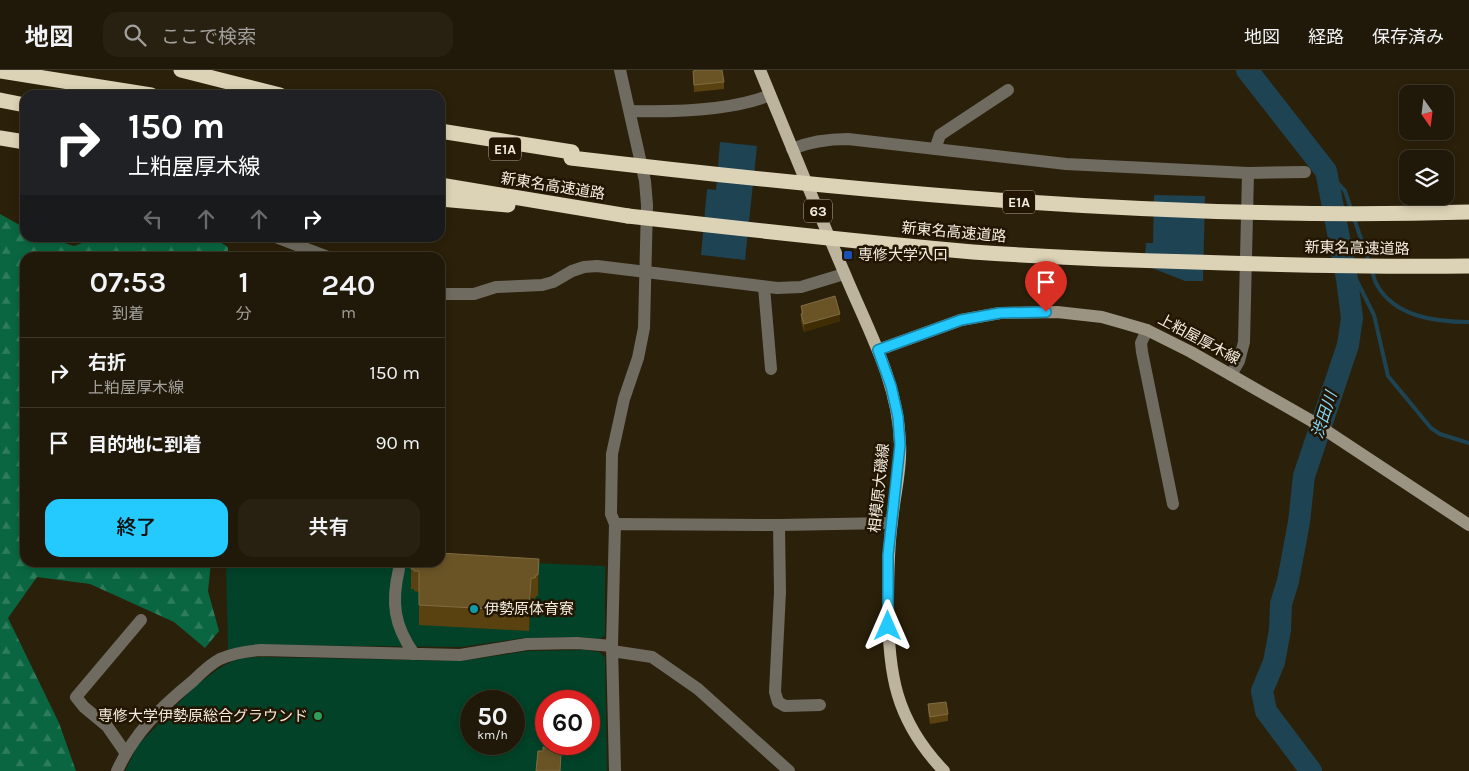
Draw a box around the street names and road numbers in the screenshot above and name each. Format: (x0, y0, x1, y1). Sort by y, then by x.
road number: E1A (489, 138, 521, 160)
street label: 新東名高速道路 (500, 169, 606, 203)
road number: E1A (1003, 190, 1035, 214)
road number: 63 (804, 200, 832, 222)
street label: 新東名高速道路 (901, 218, 1007, 246)
street label: 新東名高速道路 (1304, 238, 1410, 258)
street label: 上粕屋厚木線 (1155, 310, 1243, 368)
street label: 相模原大磯線 (865, 442, 893, 534)

